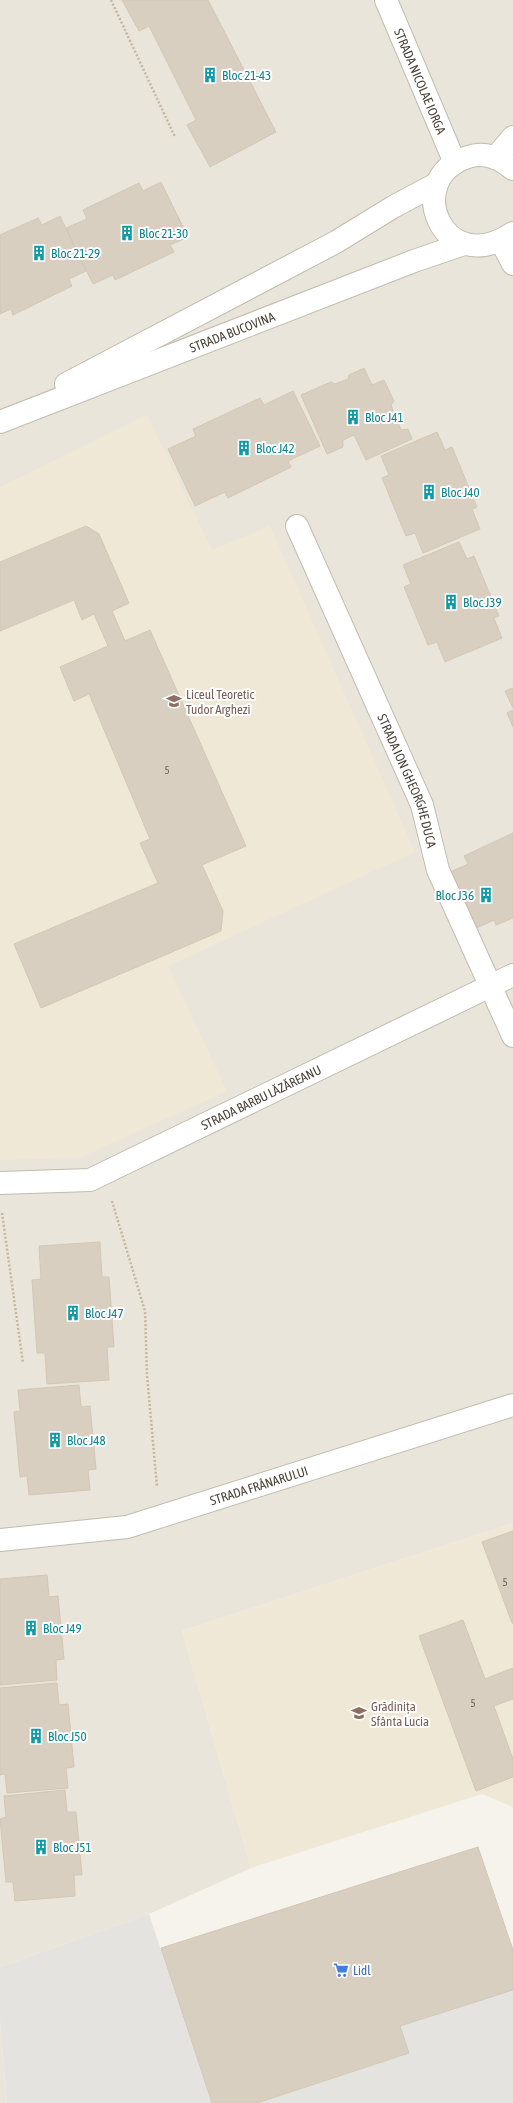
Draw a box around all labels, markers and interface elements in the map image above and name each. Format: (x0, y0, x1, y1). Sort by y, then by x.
street label: STRADA NICOLAE IORGA (391, 26, 449, 137)
building icon: Bloc 21-43 (201, 66, 219, 84)
place label: Bloc 21-43 (222, 68, 271, 83)
building icon: Bloc 21-30 (118, 224, 136, 242)
place label: Bloc 21-30 (139, 226, 188, 241)
building icon: Bloc 21-29 (30, 244, 48, 262)
place label: Bloc 21-29 (51, 246, 100, 261)
street label: STRADA BUCOVINA (188, 309, 278, 356)
building icon: Bloc J41 (344, 408, 362, 426)
place label: Bloc J41 (365, 410, 404, 425)
building icon: Bloc J42 (235, 439, 253, 457)
place label: Bloc J42 (256, 441, 295, 456)
building icon: Bloc J40 (420, 483, 438, 501)
place label: Bloc J40 (441, 485, 480, 500)
building icon: Bloc J39 (442, 593, 460, 611)
place label: Bloc J39 (463, 595, 502, 610)
place label: Liceul Teoretic Tudor Arghezi (186, 687, 255, 717)
school or university icon: Liceul Teoretic Tudor Arghezi (165, 692, 183, 710)
street label: STRADA ION GHEORGHE DUCA (374, 712, 439, 850)
house number: 5 (164, 764, 170, 776)
building icon: Bloc J36 (477, 886, 495, 904)
place label: Bloc J36 (435, 888, 474, 903)
street label: STRADA BARBU LĂZĂREANU (199, 1062, 324, 1133)
building icon: Bloc J47 (64, 1304, 82, 1322)
place label: Bloc J47 (85, 1306, 124, 1321)
building icon: Bloc J48 (46, 1431, 64, 1449)
place label: Bloc J48 (67, 1433, 106, 1448)
street label: STRADA FRÂNARULUI (208, 1463, 310, 1508)
house number: 5 (502, 1576, 508, 1588)
building icon: Bloc J49 (22, 1619, 40, 1637)
place label: Bloc J49 (43, 1621, 82, 1636)
house number: 5 (470, 1697, 476, 1709)
place label: Grădinița Sfânta Lucia (371, 1699, 429, 1729)
school or university icon: Grădinița Sfânta Lucia (350, 1704, 368, 1722)
building icon: Bloc J50 (27, 1727, 45, 1745)
place label: Bloc J50 (48, 1729, 87, 1744)
building icon: Bloc J51 (32, 1838, 50, 1856)
place label: Bloc J51 (53, 1840, 92, 1855)
supermarket icon: Lidl (332, 1961, 350, 1979)
place label: Lidl (353, 1963, 371, 1978)

